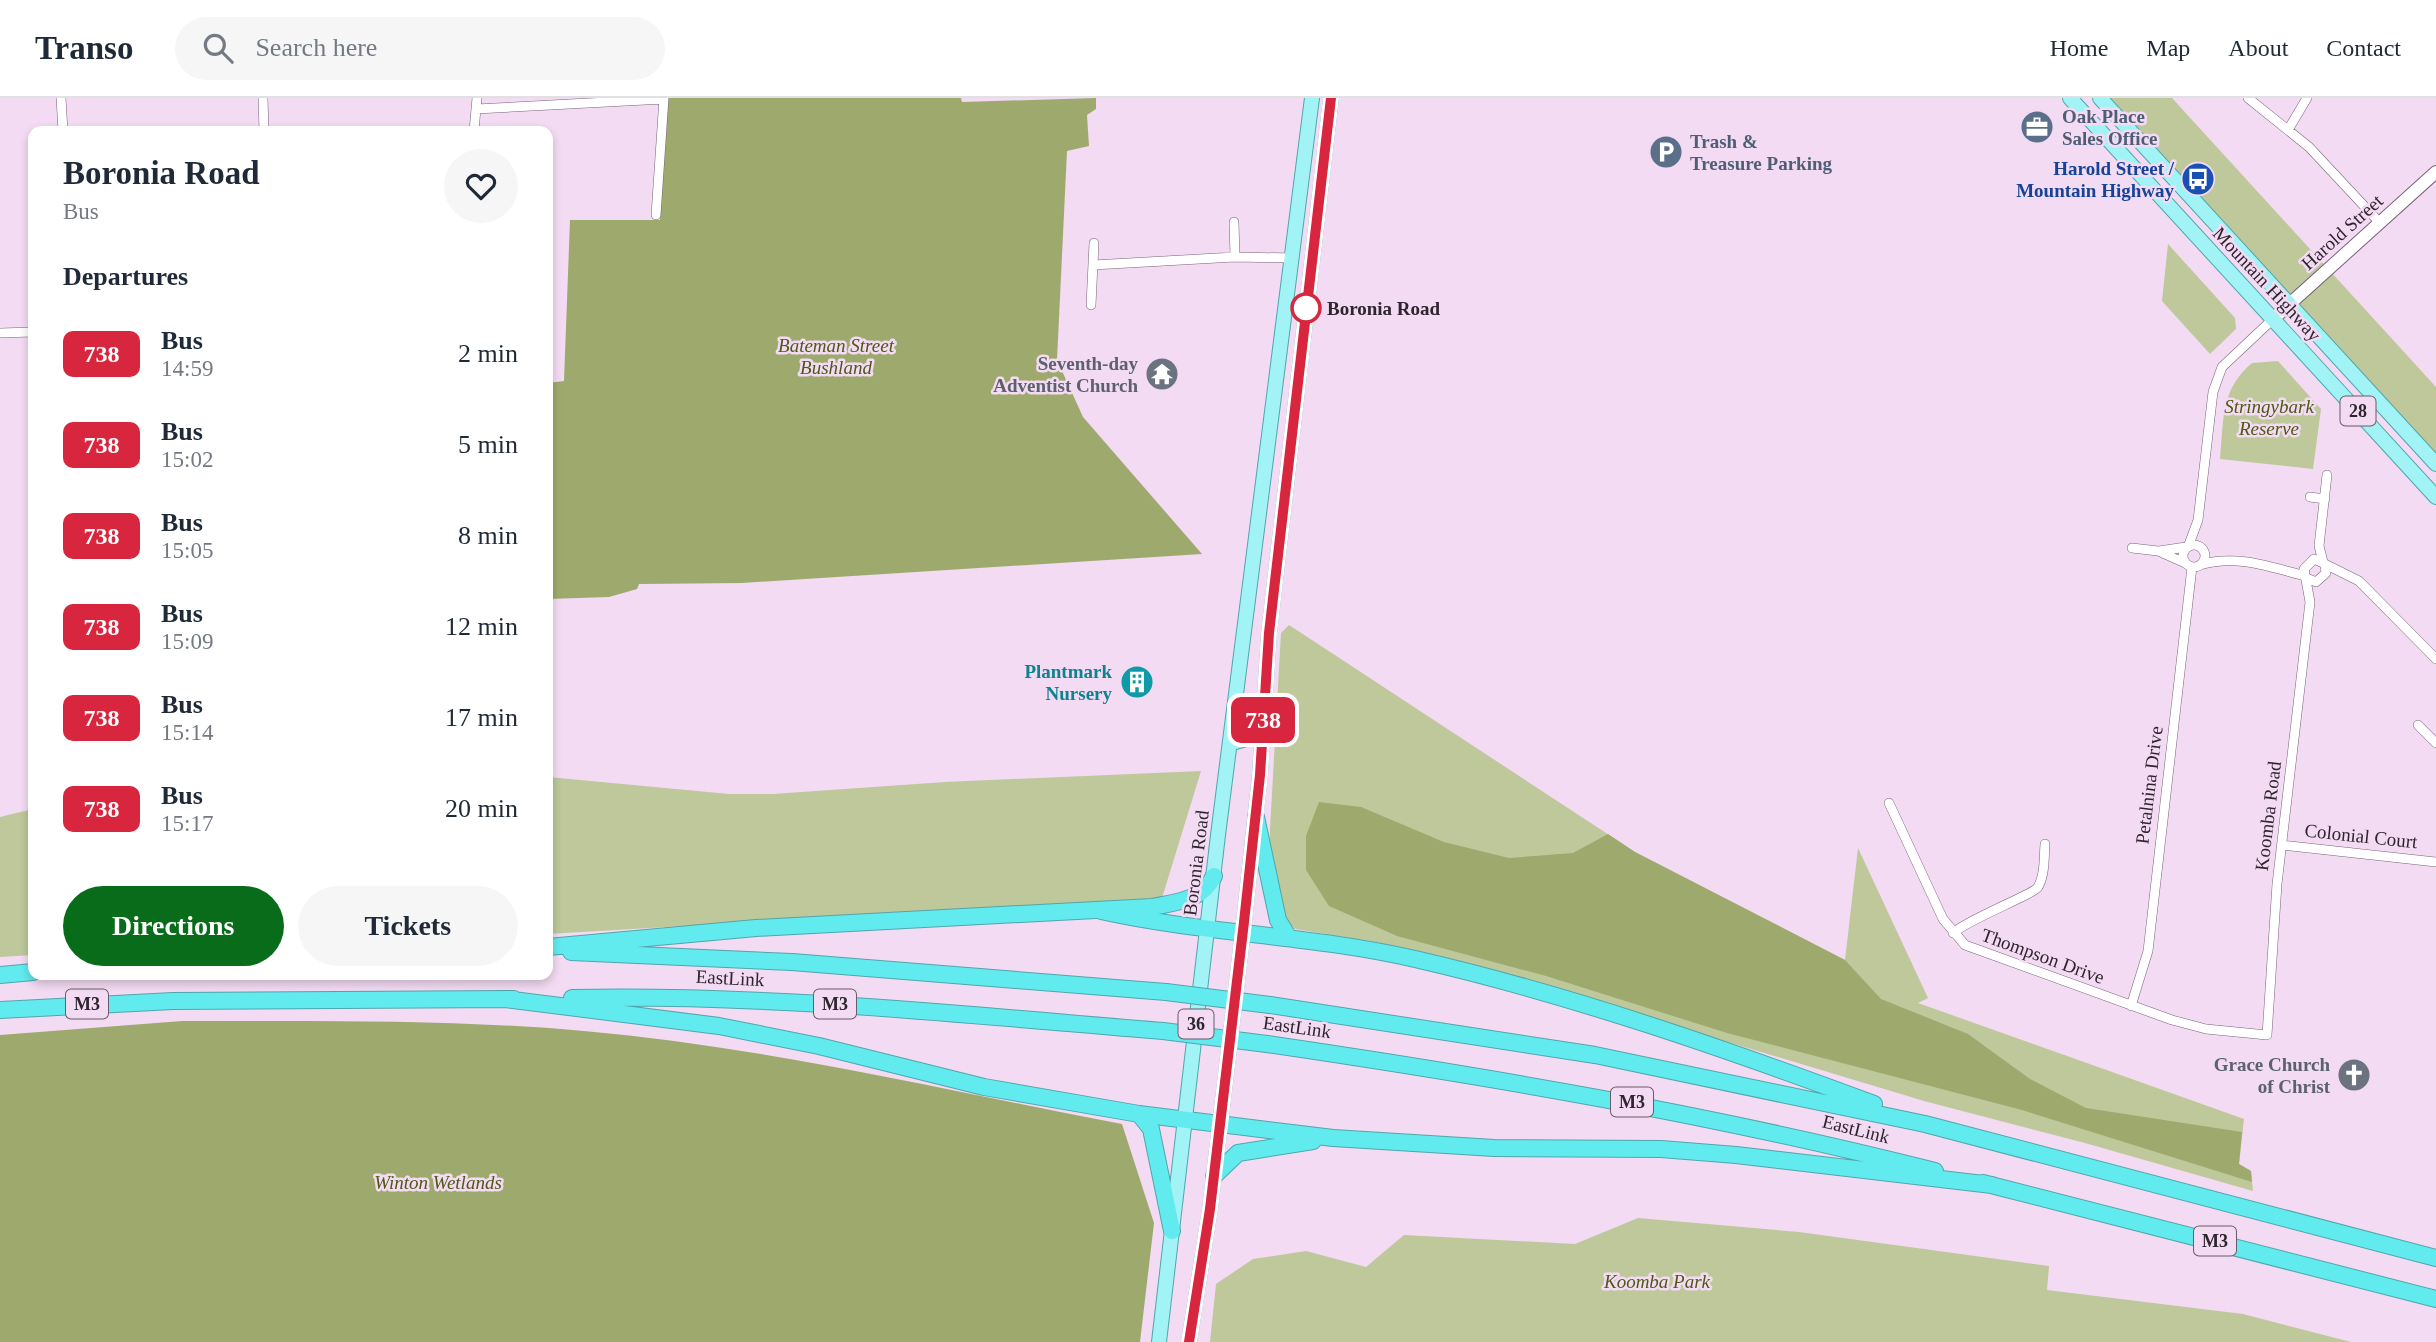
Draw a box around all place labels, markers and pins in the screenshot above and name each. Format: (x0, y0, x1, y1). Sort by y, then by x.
place label: Oak Place Sales Office (2062, 106, 2158, 149)
office icon: Oak Place Sales Office (2018, 108, 2056, 146)
place label: Trash & Treasure Parking (1690, 131, 1832, 174)
parking icon: Trash & Treasure Parking (1647, 133, 1685, 171)
place label: Harold Street / Mountain Highway (2016, 158, 2175, 201)
bus stop icon: Harold Street / Mountain Highway (2179, 160, 2217, 198)
marker: Boronia Road (1291, 293, 1321, 323)
place label: Boronia Road (1327, 298, 1441, 319)
place label: Seventh-day Adventist Church (993, 353, 1138, 396)
temple icon: Seventh-day Adventist Church (1143, 355, 1181, 393)
place label: Plantmark Nursery (1024, 661, 1112, 704)
building icon: Plantmark Nursery (1118, 663, 1156, 701)
place label: Grace Church of Christ (2214, 1054, 2331, 1097)
church icon: Grace Church of Christ (2335, 1056, 2373, 1094)

